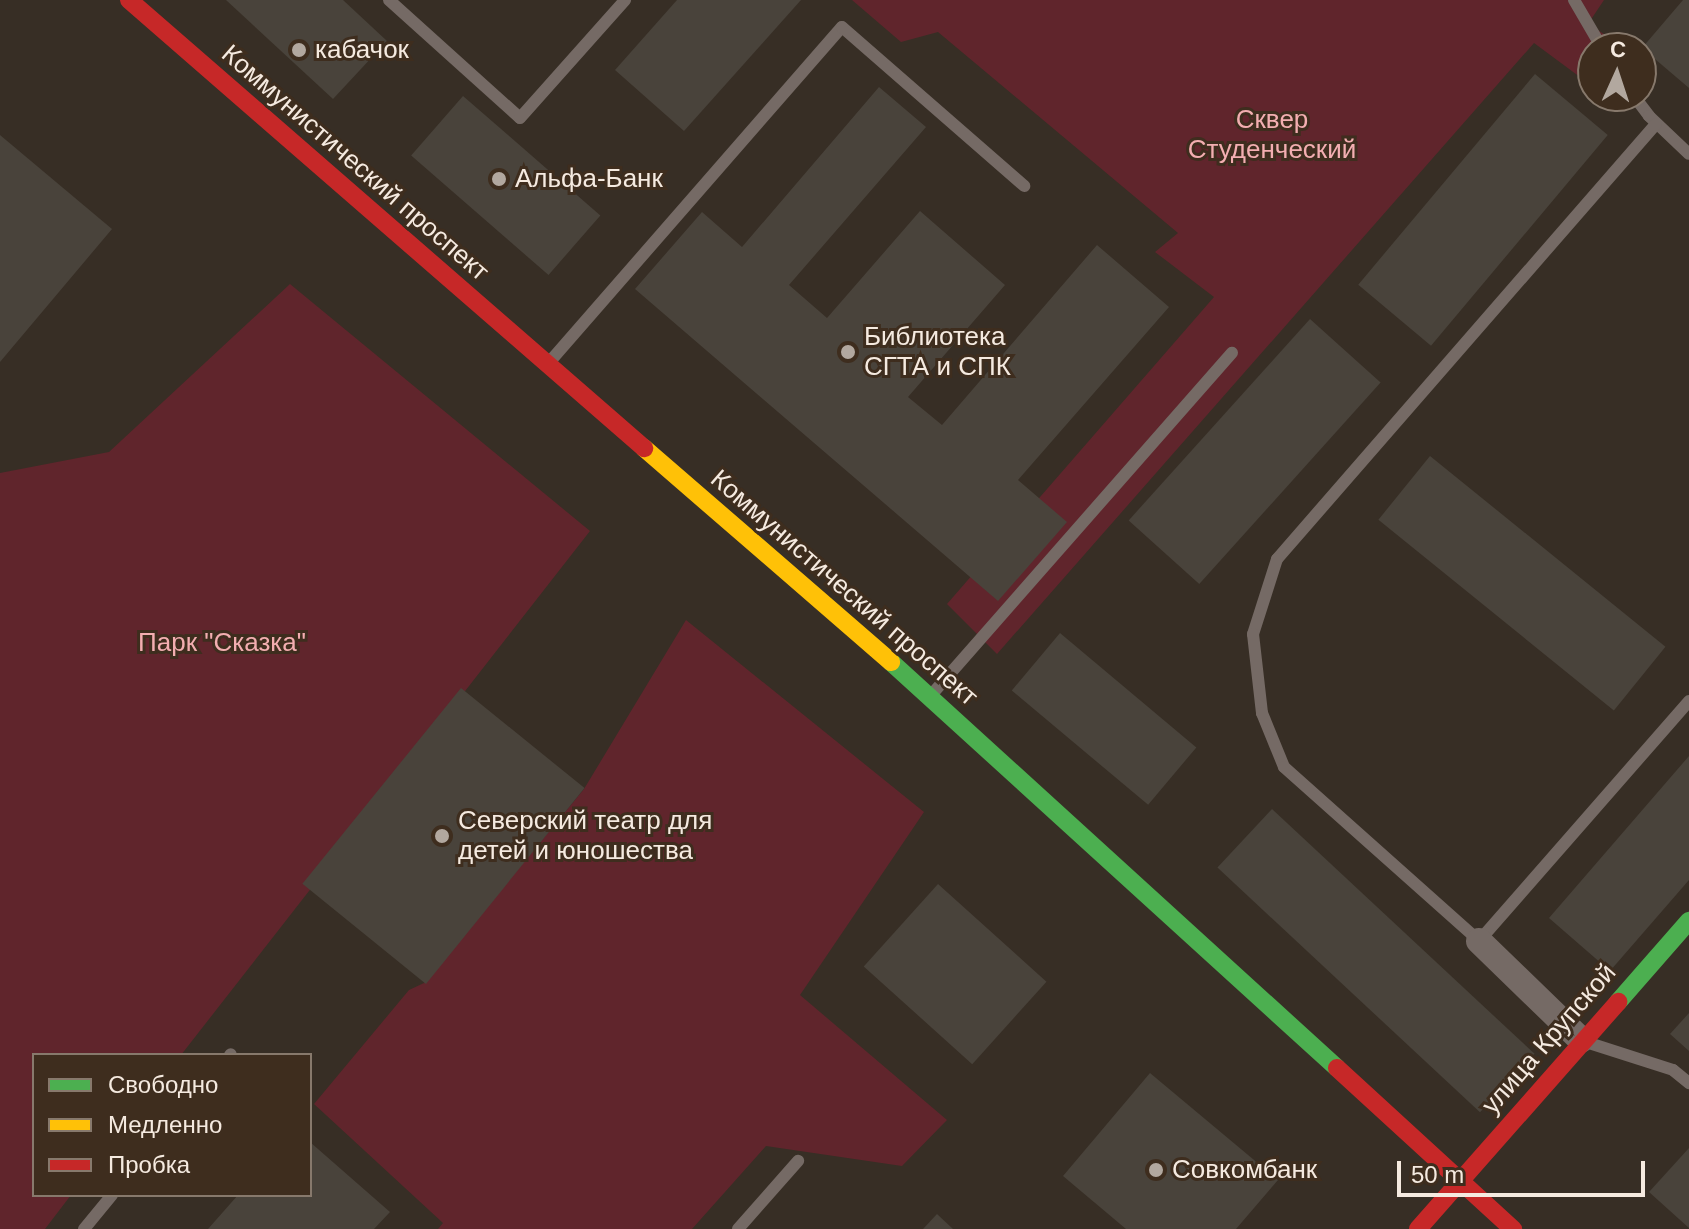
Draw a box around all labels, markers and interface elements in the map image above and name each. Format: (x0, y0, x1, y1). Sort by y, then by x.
north arrow (1577, 32, 1657, 112)
place label: кабачок (315, 34, 409, 66)
text: С (1610, 37, 1627, 62)
street label: Коммунистический проспект (215, 38, 495, 288)
marker: кабачок (290, 41, 308, 59)
park label: Сквер Студенческий (1188, 104, 1356, 166)
place label: Альфа-Банк (515, 163, 663, 195)
marker: Альфа-Банк (490, 170, 508, 188)
place label: Библиотека СГТА и СПК (864, 321, 1011, 382)
marker: Библиотека СГТА и СПК (839, 343, 857, 361)
street label: Коммунистический проспект (704, 463, 984, 713)
park label: Парк "Сказка" (138, 627, 306, 659)
place label: Северский театр для детей и юношества (458, 805, 712, 866)
marker: Северский театр для детей и юношества (433, 827, 451, 845)
street label: улица Крупской (1475, 958, 1623, 1120)
legend (32, 1053, 312, 1197)
text: Свободно (108, 1071, 218, 1098)
text: Медленно (108, 1111, 222, 1138)
scale bar (1401, 1145, 1649, 1195)
text: Пробка (108, 1151, 190, 1178)
place label: Совкомбанк (1172, 1154, 1317, 1186)
marker: Совкомбанк (1147, 1161, 1165, 1179)
text: 50 m (1411, 1161, 1464, 1188)

